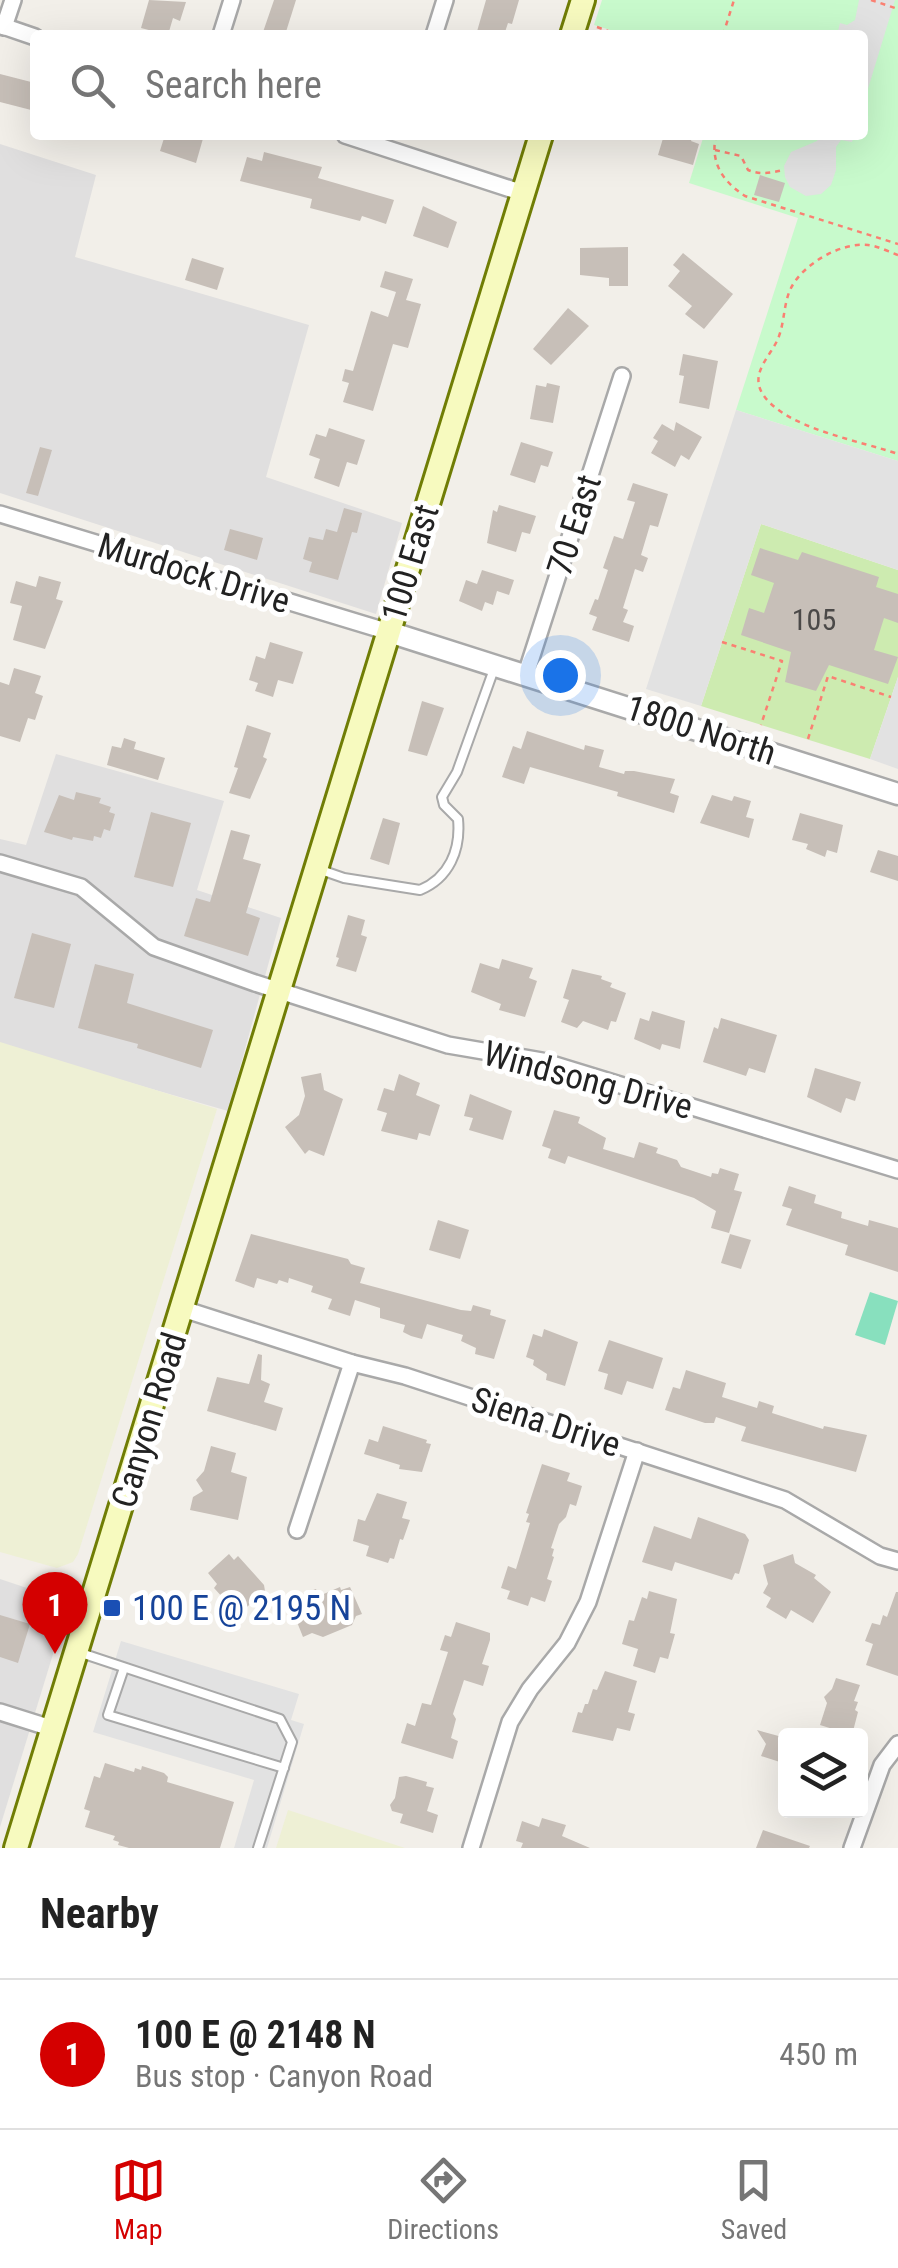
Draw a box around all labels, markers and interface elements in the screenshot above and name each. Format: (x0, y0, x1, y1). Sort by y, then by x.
search box (30, 30, 868, 140)
icon: search (65, 58, 120, 113)
text: Search here (145, 63, 322, 107)
street label: 70 East (539, 470, 610, 581)
street label: 100 East (373, 500, 448, 627)
street label: Murdock Drive (93, 525, 295, 622)
house number: 105 (792, 602, 836, 637)
your location (535, 650, 586, 701)
street label: 1800 North (621, 687, 781, 774)
street label: Windsong Drive (479, 1033, 697, 1128)
street label: Canyon Road (103, 1328, 196, 1513)
street label: Siena Drive (466, 1379, 625, 1466)
pin: 1 (22, 1572, 88, 1654)
place label: 100 E @ 2195 N (132, 1588, 351, 1629)
marker: 100 E @ 2195 N (101, 1597, 123, 1619)
map controls (778, 1728, 868, 1818)
button: layers (778, 1728, 868, 1818)
text: Nearby (40, 1889, 159, 1938)
text: 100 E @ 2148 N (135, 2013, 376, 2057)
text: 1 (64, 2035, 81, 2073)
text: 450 m (779, 2035, 858, 2073)
text: Bus stop · Canyon Road (135, 2057, 433, 2095)
tab: Map (111, 2153, 166, 2246)
tab: Directions (387, 2153, 499, 2246)
tab: Saved (721, 2153, 787, 2246)

